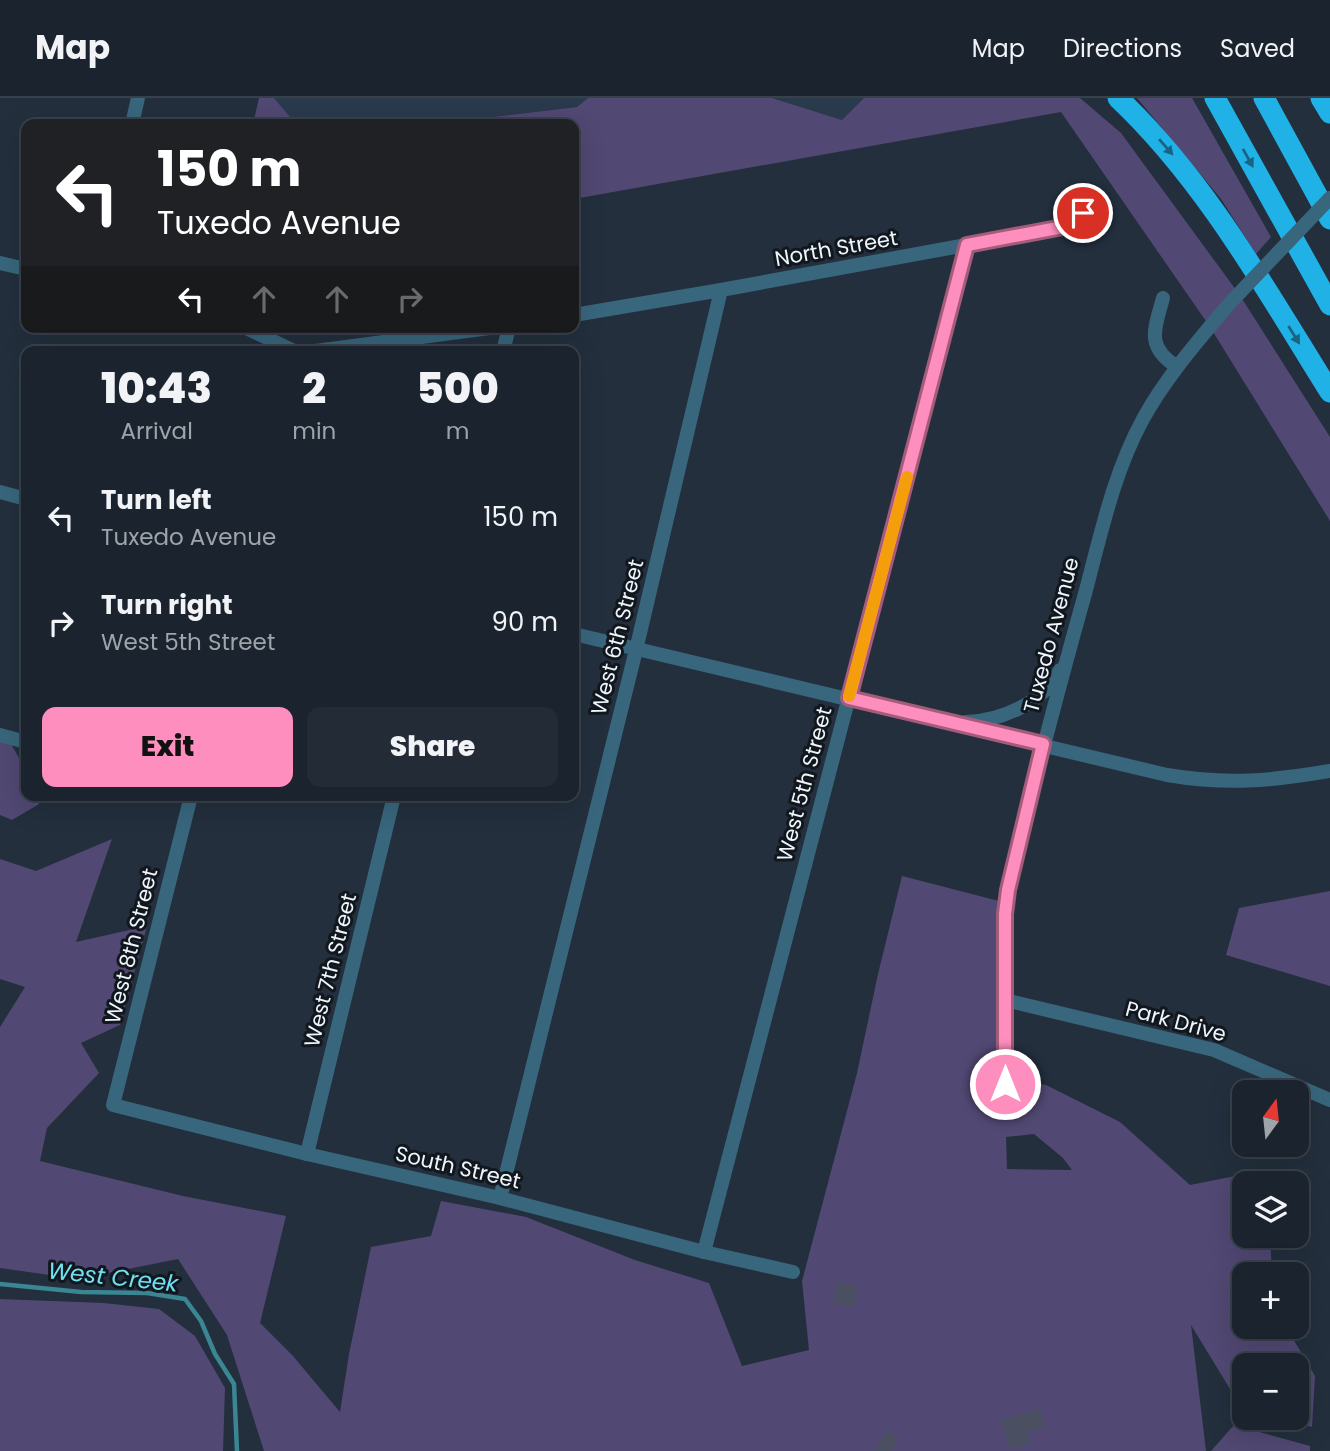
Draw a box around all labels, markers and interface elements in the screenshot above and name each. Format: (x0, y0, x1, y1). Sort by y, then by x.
text: Map (35, 24, 110, 71)
text: Map (972, 32, 1025, 65)
text: Directions (1063, 32, 1182, 65)
text: Saved (1220, 32, 1295, 65)
text: 150 m (157, 135, 302, 203)
one-way arrow (1158, 138, 1174, 156)
icon: left (42, 147, 133, 238)
one-way arrow (1242, 148, 1254, 167)
pin (1053, 183, 1113, 243)
icon: arrive (1064, 194, 1102, 232)
text: Tuxedo Avenue (157, 200, 401, 245)
street label: North Street (772, 223, 900, 273)
icon: left (172, 280, 210, 318)
icon: ahead (245, 280, 283, 318)
icon: ahead (318, 280, 356, 318)
icon: right (391, 280, 429, 318)
one-way arrow (1287, 325, 1300, 344)
text: 10:43 (101, 359, 212, 418)
text: 2 (302, 359, 326, 418)
text: 500 (416, 359, 499, 418)
text: Arrival (120, 415, 193, 447)
text: min (292, 415, 336, 447)
text: m (446, 415, 469, 447)
text: Turn left (101, 482, 212, 518)
icon: left (42, 499, 80, 537)
text: 150 m (483, 499, 558, 535)
text: Tuxedo Avenue (101, 521, 276, 553)
street label: Tuxedo Avenue (1016, 554, 1086, 716)
street label: West 6th Street (584, 556, 650, 718)
text: Turn right (101, 587, 233, 623)
icon: right (42, 604, 80, 642)
text: 90 m (492, 604, 558, 640)
text: West 5th Street (101, 626, 275, 658)
street label: West 5th Street (769, 703, 839, 865)
button: Exit (42, 707, 293, 787)
button: Share (307, 707, 558, 787)
street label: West 8th Street (98, 865, 164, 1027)
street label: West 7th Street (297, 890, 363, 1050)
street label: Park Drive (1122, 994, 1230, 1048)
position arrow (968, 1047, 1042, 1121)
north arrow (1232, 1080, 1309, 1157)
map controls (1232, 1080, 1309, 1430)
street label: South Street (393, 1139, 523, 1195)
button: layers (1232, 1171, 1309, 1248)
water label: West Creek (46, 1254, 181, 1300)
button: + (1232, 1262, 1309, 1339)
button: − (1232, 1353, 1309, 1430)

